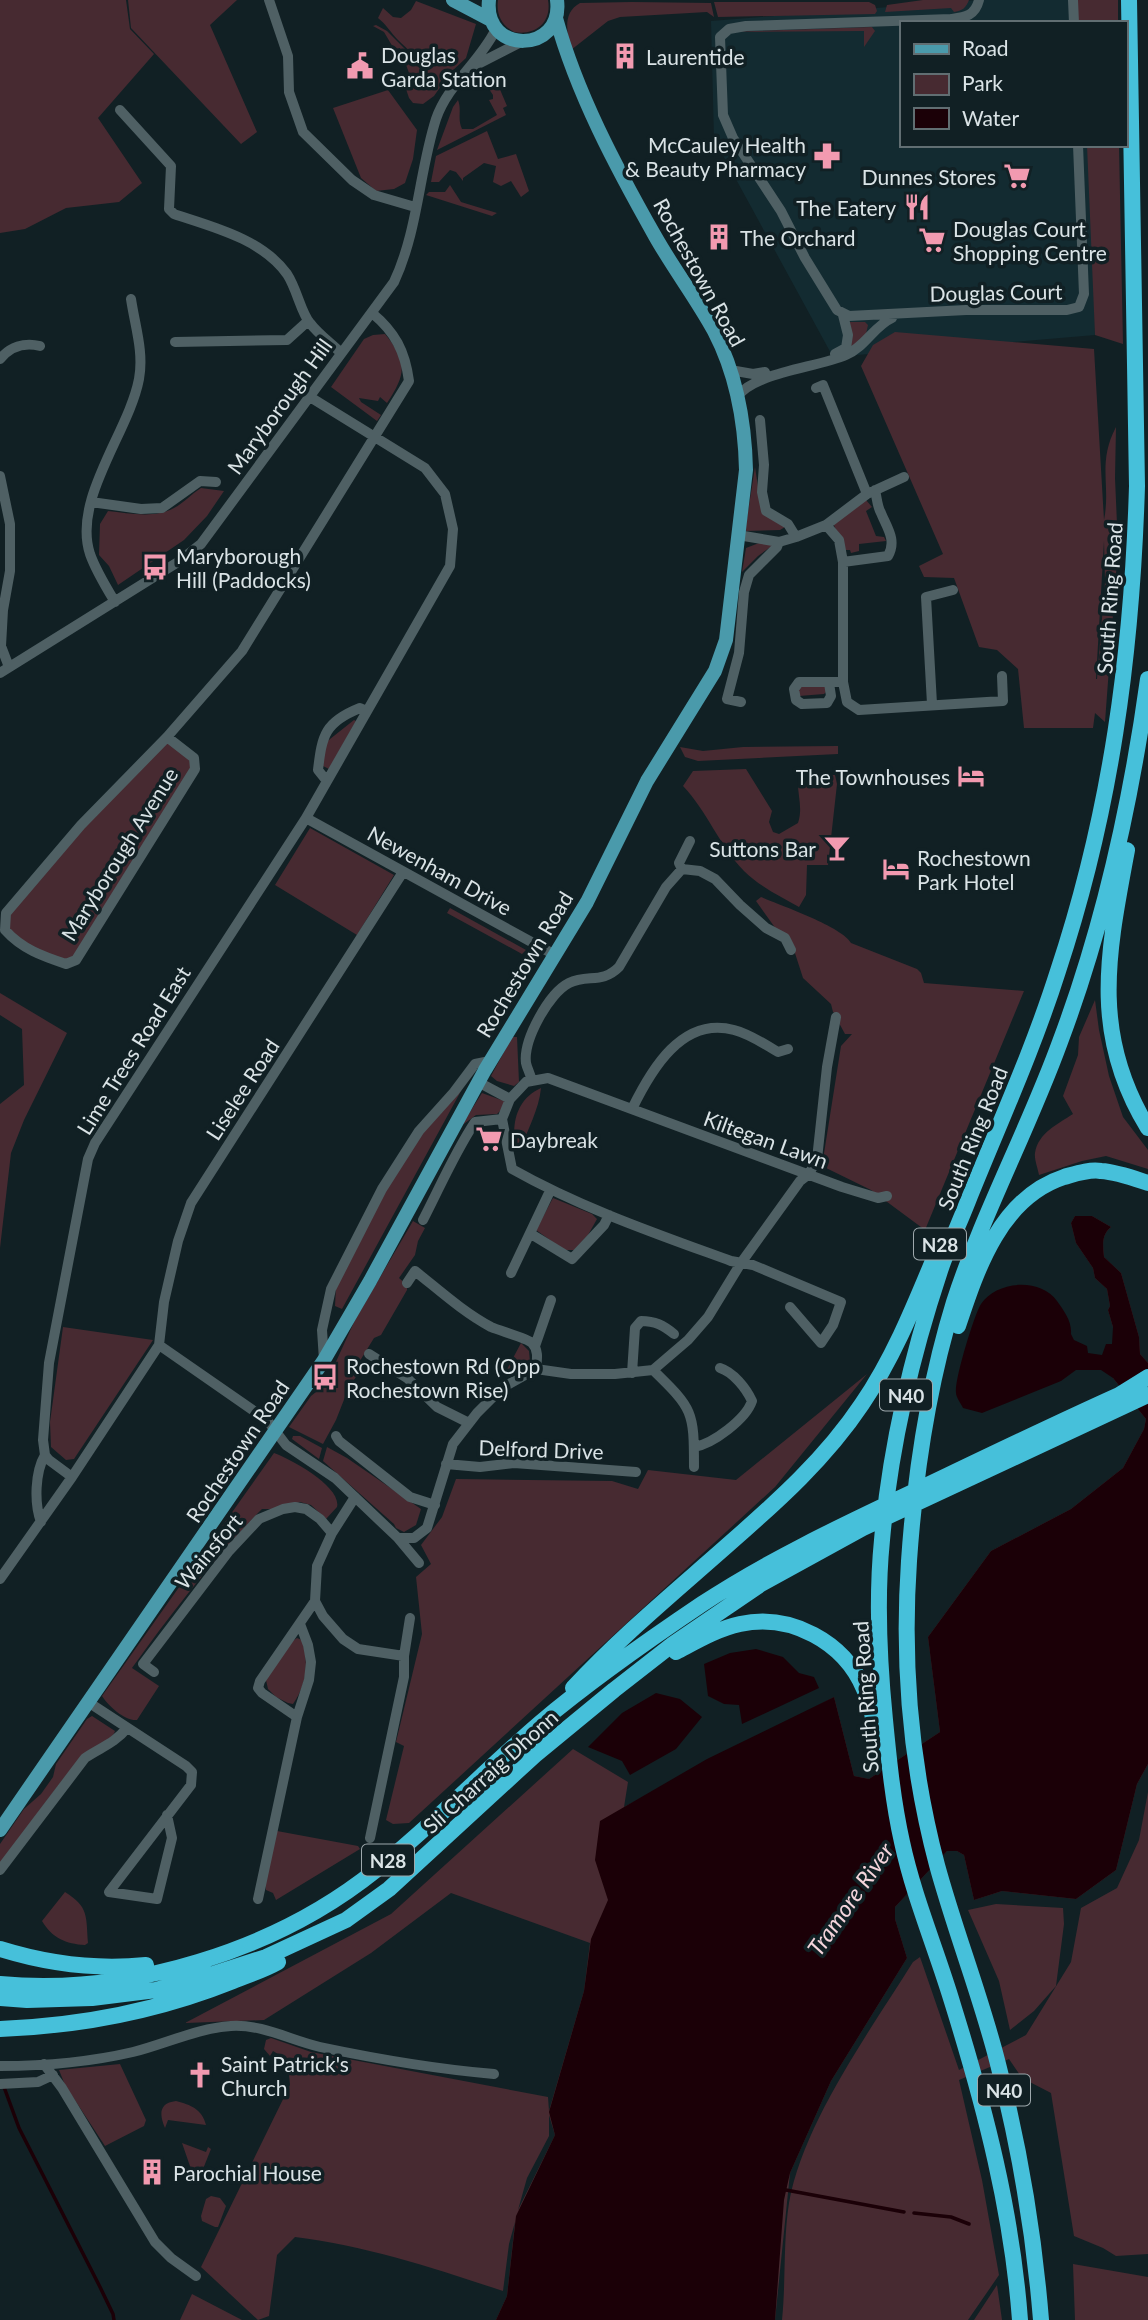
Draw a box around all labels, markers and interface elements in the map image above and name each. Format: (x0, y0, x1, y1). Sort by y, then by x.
legend (900, 21, 1127, 147)
text: Road (962, 35, 1009, 60)
building icon: Laurentide (610, 41, 640, 71)
place label: Douglas Garda Station (381, 42, 507, 91)
place label: Laurentide (646, 44, 745, 69)
public building icon: Douglas Garda Station (345, 51, 375, 81)
text: Park (962, 70, 1003, 95)
text: Water (962, 105, 1019, 130)
place label: McCauley Health & Beauty Pharmacy (625, 132, 806, 181)
pharmacy icon: McCauley Health & Beauty Pharmacy (812, 141, 842, 171)
supermarket icon: Dunnes Stores (1002, 161, 1032, 191)
place label: Dunnes Stores (862, 164, 996, 189)
restaurant icon: The Eatery (902, 192, 932, 222)
street label: Rochestown Road (649, 193, 751, 351)
place label: The Eatery (796, 195, 896, 220)
place label: Douglas Court Shopping Centre (953, 216, 1107, 265)
building icon: The Orchard (704, 222, 734, 252)
place label: The Orchard (740, 225, 855, 250)
supermarket icon: Douglas Court Shopping Centre (917, 225, 947, 255)
street label: Douglas Court (929, 278, 1063, 306)
street label: Maryborough Hill (221, 333, 337, 479)
street label: South Ring Road (1091, 521, 1127, 675)
place label: Maryborough Hill (Paddocks) (176, 543, 311, 592)
bus stop icon: Maryborough Hill (Paddocks) (140, 552, 170, 582)
hotel icon: The Townhouses (956, 761, 986, 791)
street label: Maryborough Avenue (56, 763, 182, 945)
place label: The Townhouses (796, 764, 950, 789)
street label: Newenham Drive (364, 820, 516, 920)
bar icon: Suttons Bar (822, 833, 852, 863)
place label: Suttons Bar (709, 836, 816, 861)
place label: Rochestown Park Hotel (917, 845, 1031, 894)
hotel icon: Rochestown Park Hotel (881, 854, 911, 884)
street label: Rochestown Road (471, 887, 577, 1041)
street label: Lime Trees Road East (71, 961, 195, 1139)
street label: Liselee Road (200, 1034, 284, 1144)
street label: South Ring Road (932, 1063, 1012, 1213)
street label: Kiltegan Lawn (701, 1105, 831, 1173)
supermarket icon: Daybreak (474, 1124, 504, 1154)
place label: Daybreak (510, 1127, 598, 1152)
road number: N28 (914, 1228, 966, 1260)
place label: Rochestown Rd (Opp Rochestown Rise) (346, 1353, 540, 1402)
bus stop icon: Rochestown Rd (Opp Rochestown Rise) (310, 1362, 340, 1392)
street label: Rochestown Road (180, 1375, 294, 1527)
road number: N40 (880, 1380, 932, 1410)
street label: Delford Drive (478, 1434, 604, 1464)
street label: Wainsfort (169, 1508, 247, 1594)
street label: South Ring Road (847, 1620, 883, 1774)
street label: Sli Charraig Dhonn (418, 1704, 562, 1838)
water label: Tramore River (801, 1836, 900, 1961)
road number: N28 (362, 1844, 414, 1876)
place label: Saint Patrick's Church (221, 2051, 349, 2100)
church icon: Saint Patrick's Church (185, 2060, 215, 2090)
road number: N40 (978, 2074, 1030, 2106)
building icon: Parochial House (137, 2157, 167, 2187)
place label: Parochial House (173, 2160, 322, 2185)

